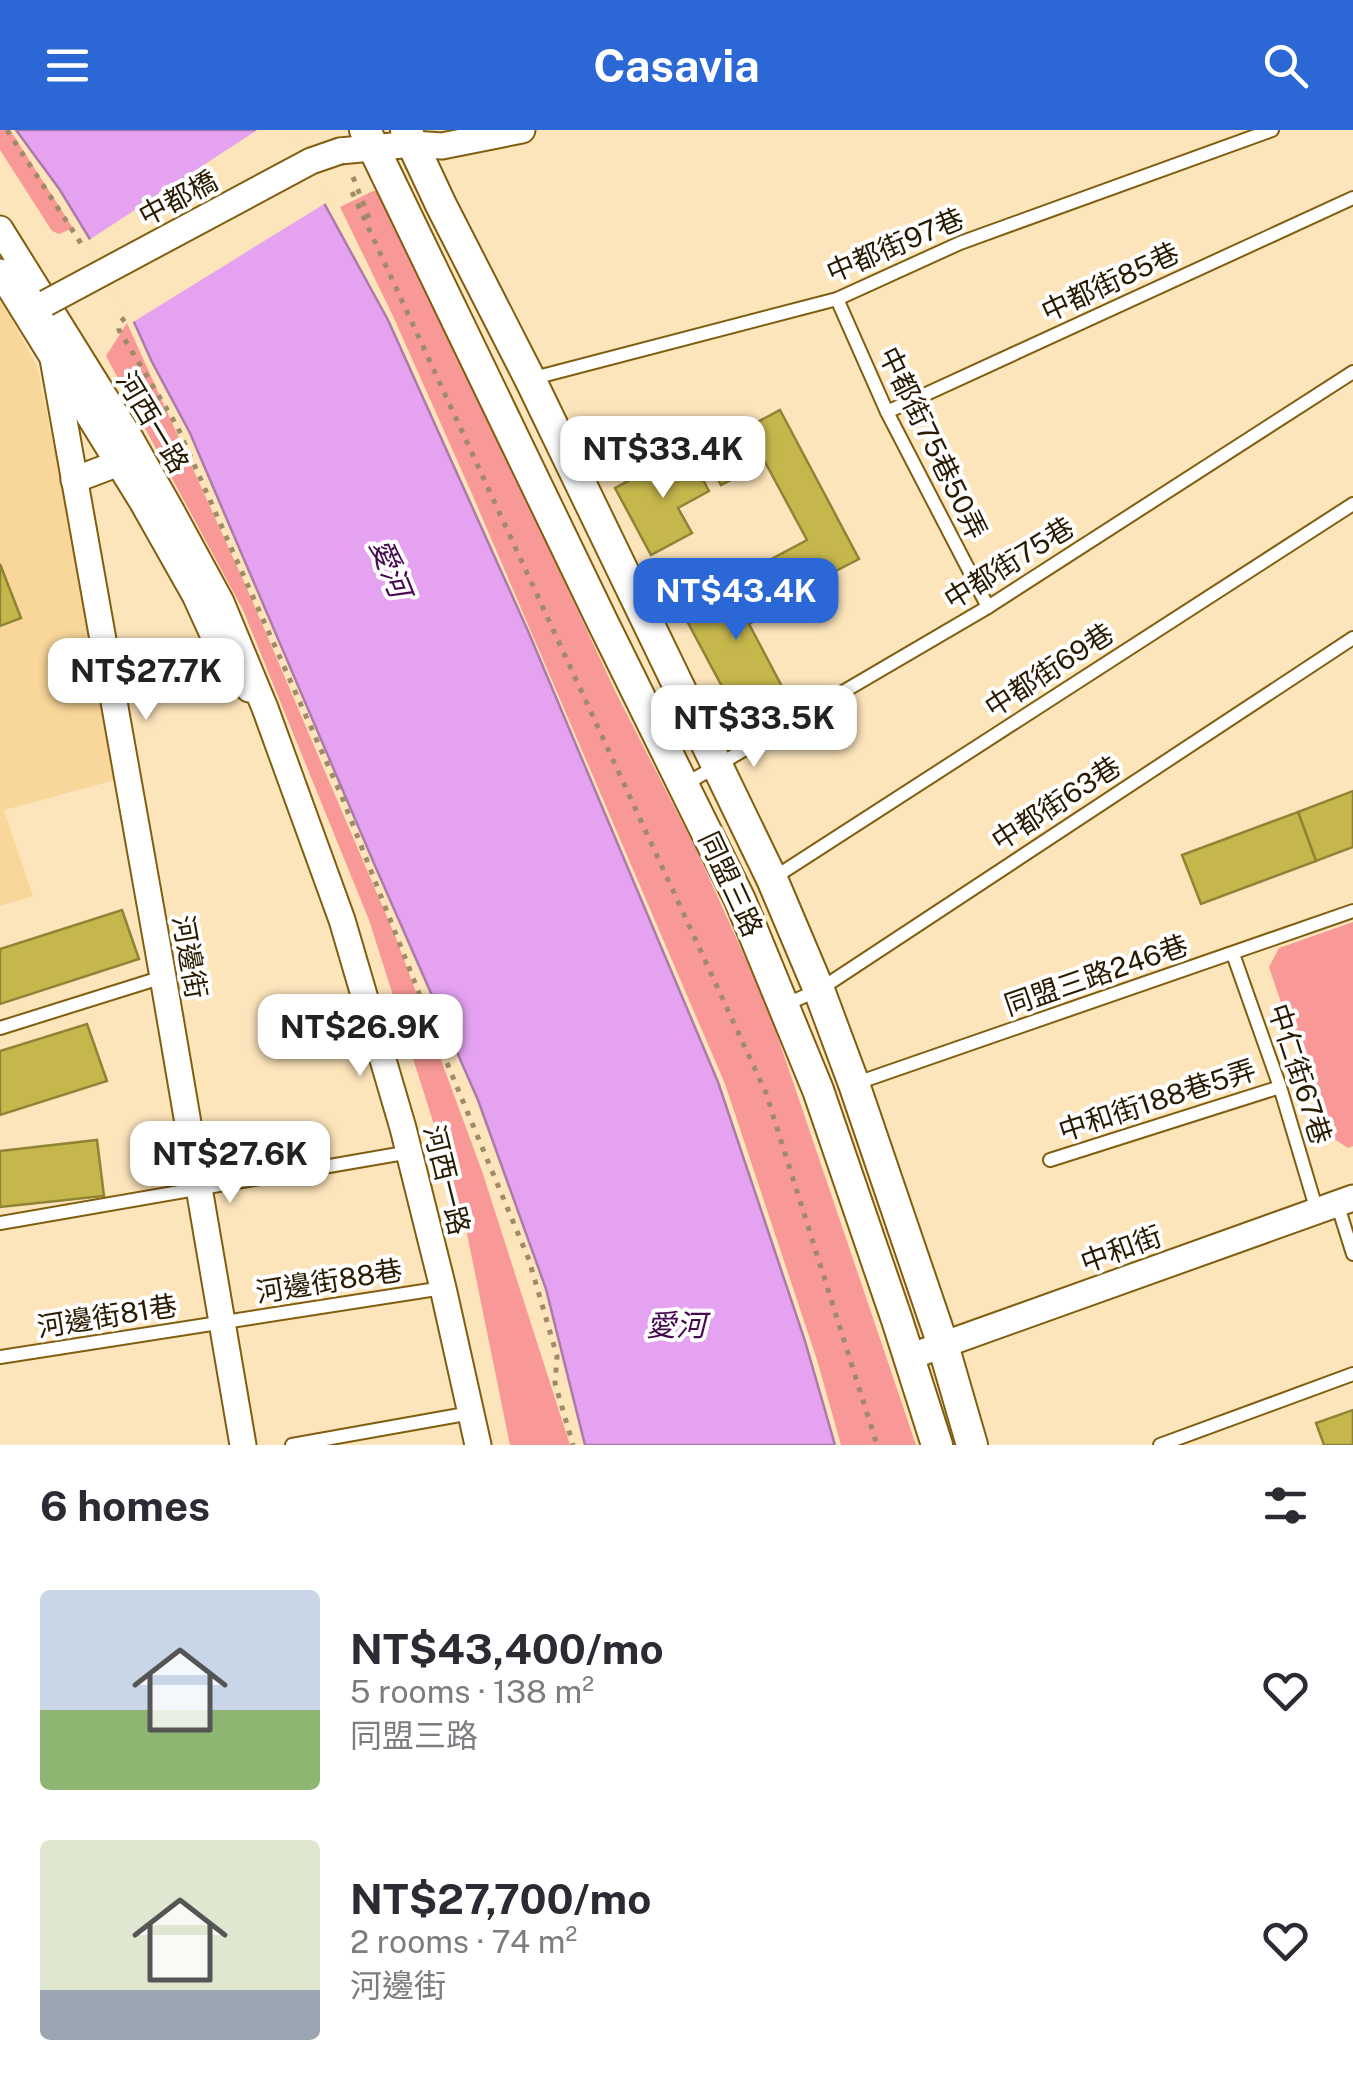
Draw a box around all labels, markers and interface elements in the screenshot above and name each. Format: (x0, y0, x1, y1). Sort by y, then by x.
icon: menu (40, 38, 95, 93)
icon: search (1258, 38, 1313, 93)
text: Casavia (593, 39, 760, 92)
street label: 中都橋 (133, 163, 223, 232)
street label: 中都街97巷 (821, 201, 968, 288)
street label: 中都街85巷 (1036, 235, 1184, 328)
street label: 中都街75巷50弄 (873, 341, 994, 544)
street label: 河西一路 (110, 365, 196, 478)
pin: NT$33.4K (560, 416, 766, 501)
text: NT$33.4K (582, 430, 744, 467)
street label: 中都街75巷 (938, 510, 1080, 615)
water label: 愛河 (363, 533, 421, 607)
pin: NT$43.4K (633, 558, 839, 643)
text: NT$43.4K (655, 572, 817, 609)
street label: 中都街69巷 (978, 616, 1119, 723)
pin: NT$27.7K (43, 638, 249, 723)
text: NT$27.7K (70, 652, 222, 689)
pin: NT$33.5K (651, 685, 857, 770)
text: NT$33.5K (673, 699, 835, 736)
street label: 中都街63巷 (985, 749, 1126, 856)
street label: 同盟三路 (693, 826, 770, 942)
street label: 河邊街 (167, 913, 214, 1001)
street label: 同盟三路246巷 (1000, 928, 1192, 1021)
pin: NT$26.9K (257, 994, 463, 1079)
street label: 中仁街67巷 (1262, 999, 1339, 1148)
text: NT$26.9K (280, 1008, 440, 1045)
street label: 中和街188巷5弄 (1054, 1052, 1260, 1147)
pin: NT$27.6K (127, 1121, 333, 1206)
street label: 河西一路 (418, 1122, 477, 1238)
text: NT$27.6K (152, 1135, 308, 1172)
street label: 中和街 (1076, 1219, 1166, 1278)
street label: 河邊街88巷 (253, 1253, 405, 1308)
street label: 河邊街81巷 (34, 1288, 179, 1343)
water label: 愛河 (646, 1307, 711, 1343)
icon: filters (1258, 1478, 1313, 1533)
text: 6 homes (40, 1481, 210, 1530)
text: NT$43,400/mo (350, 1624, 664, 1673)
icon: home (120, 1630, 240, 1750)
icon: heart (1258, 1663, 1313, 1718)
text: 5 rooms · 138 m² (350, 1673, 594, 1710)
text: 同盟三路 (350, 1717, 478, 1754)
text: NT$27,700/mo (350, 1874, 651, 1923)
icon: home (120, 1880, 240, 2000)
icon: heart (1258, 1913, 1313, 1968)
text: 2 rooms · 74 m² (350, 1923, 577, 1960)
text: 河邊街 (350, 1967, 446, 2004)

